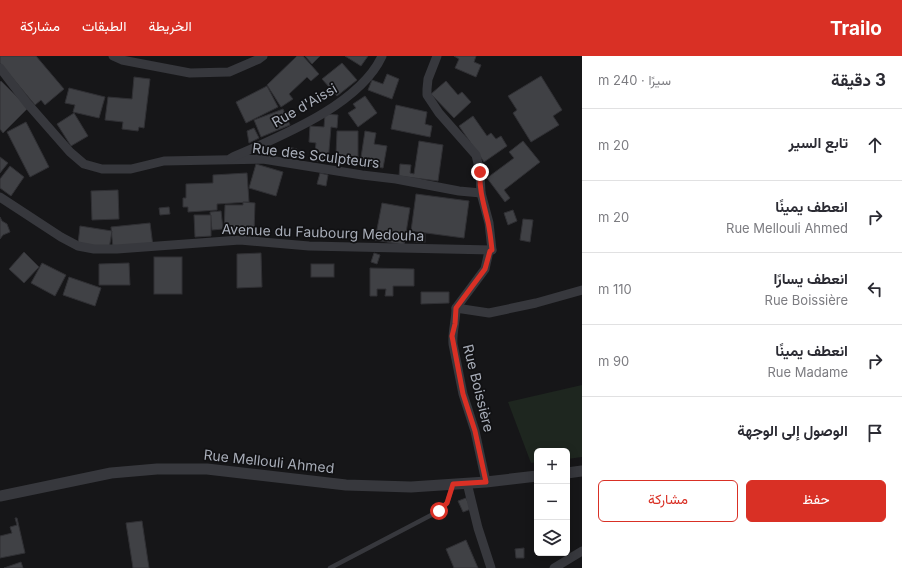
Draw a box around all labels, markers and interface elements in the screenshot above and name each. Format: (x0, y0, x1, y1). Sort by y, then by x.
text: مشاركة (20, 17, 60, 34)
text: الطبقات (82, 17, 126, 34)
text: الخريطة (148, 17, 192, 34)
text: Trailo (830, 17, 882, 40)
text: 3 دقيقة (831, 70, 886, 90)
text: سيرًا · 240 m (598, 72, 671, 88)
street label: Rue d'Aissi (268, 80, 340, 130)
text: تابع السير (789, 133, 848, 152)
icon: ahead (864, 134, 886, 156)
text: 20 m (598, 137, 629, 153)
street label: Rue des Sculpteurs (251, 139, 381, 171)
route end (471, 163, 489, 181)
text: انعطف يمينًا (775, 197, 848, 216)
icon: right (864, 206, 886, 228)
text: 20 m (598, 209, 629, 225)
street label: Avenue du Faubourg Medouha (221, 220, 425, 244)
text: Rue Mellouli Ahmed (726, 220, 848, 236)
text: انعطف يسارًا (773, 269, 848, 288)
icon: left (864, 278, 886, 300)
text: 110 m (598, 281, 632, 297)
text: Rue Boissière (765, 292, 848, 308)
text: انعطف يمينًا (775, 341, 848, 360)
street label: Rue Boissière (460, 342, 498, 434)
icon: right (864, 350, 886, 372)
text: 90 m (598, 353, 629, 369)
text: Rue Madame (767, 364, 848, 380)
text: الوصول إلى الوجهة (737, 421, 848, 440)
icon: arrive (864, 422, 886, 444)
street label: Rue Mellouli Ahmed (203, 446, 335, 476)
map controls (534, 448, 570, 556)
button: + (534, 448, 570, 484)
button: مشاركة (598, 480, 738, 522)
button: حفظ (746, 480, 886, 522)
button: − (534, 484, 570, 520)
route start (430, 502, 448, 520)
button: layers (534, 520, 570, 556)

